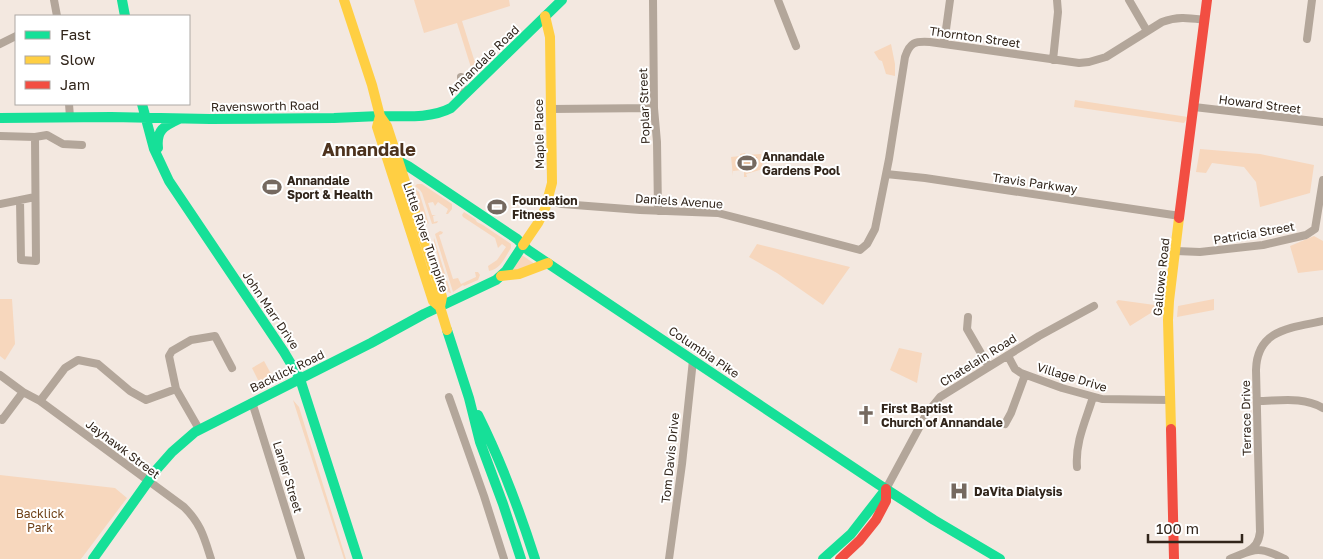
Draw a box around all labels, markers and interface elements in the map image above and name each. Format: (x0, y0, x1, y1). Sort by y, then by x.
legend (15, 15, 190, 105)
street label: Annandale Road (444, 22, 522, 98)
street label: Thornton Street (928, 23, 1022, 51)
text: Fast (60, 25, 91, 43)
text: Slow (60, 50, 95, 68)
street label: Poplar Street (635, 67, 653, 144)
text: Jam (60, 75, 90, 93)
street label: Howard Street (1218, 92, 1302, 117)
street label: Ravensworth Road (211, 98, 319, 114)
street label: Maple Place (531, 99, 547, 169)
district label: Annandale (322, 138, 416, 160)
place label: Annandale Gardens Pool (762, 149, 840, 178)
sports icon: Annandale Gardens Pool (736, 152, 758, 174)
street label: Travis Parkway (992, 170, 1079, 196)
place label: Annandale Sport & Health (287, 173, 373, 202)
sports icon: Annandale Sport & Health (261, 176, 283, 198)
street label: Little River Turnpike (400, 180, 452, 294)
street label: Daniels Avenue (634, 190, 724, 212)
place label: Foundation Fitness (512, 193, 578, 222)
sports icon: Foundation Fitness (486, 196, 508, 218)
street label: Patricia Street (1212, 218, 1296, 248)
street label: Gallows Road (1149, 237, 1173, 317)
street label: John Marr Drive (239, 268, 303, 352)
street label: Columbia Pike (666, 323, 742, 381)
street label: Chatelain Road (937, 330, 1019, 390)
street label: Backlick Road (247, 347, 327, 395)
street label: Village Drive (1035, 359, 1109, 395)
street label: Terrace Drive (1238, 380, 1254, 456)
place label: First Baptist Church of Annandale (881, 401, 1003, 430)
church icon: First Baptist Church of Annandale (855, 404, 877, 426)
street label: Tom Davis Drive (658, 412, 682, 504)
street label: Jayhawk Street (83, 416, 163, 482)
street label: Lanier Street (270, 439, 306, 515)
hospital icon: DaVita Dialysis (948, 480, 970, 502)
place label: DaVita Dialysis (974, 484, 1063, 499)
park label: Backlick Park (16, 506, 64, 535)
scale bar (1148, 512, 1242, 544)
text: 100 m (1156, 519, 1199, 537)

